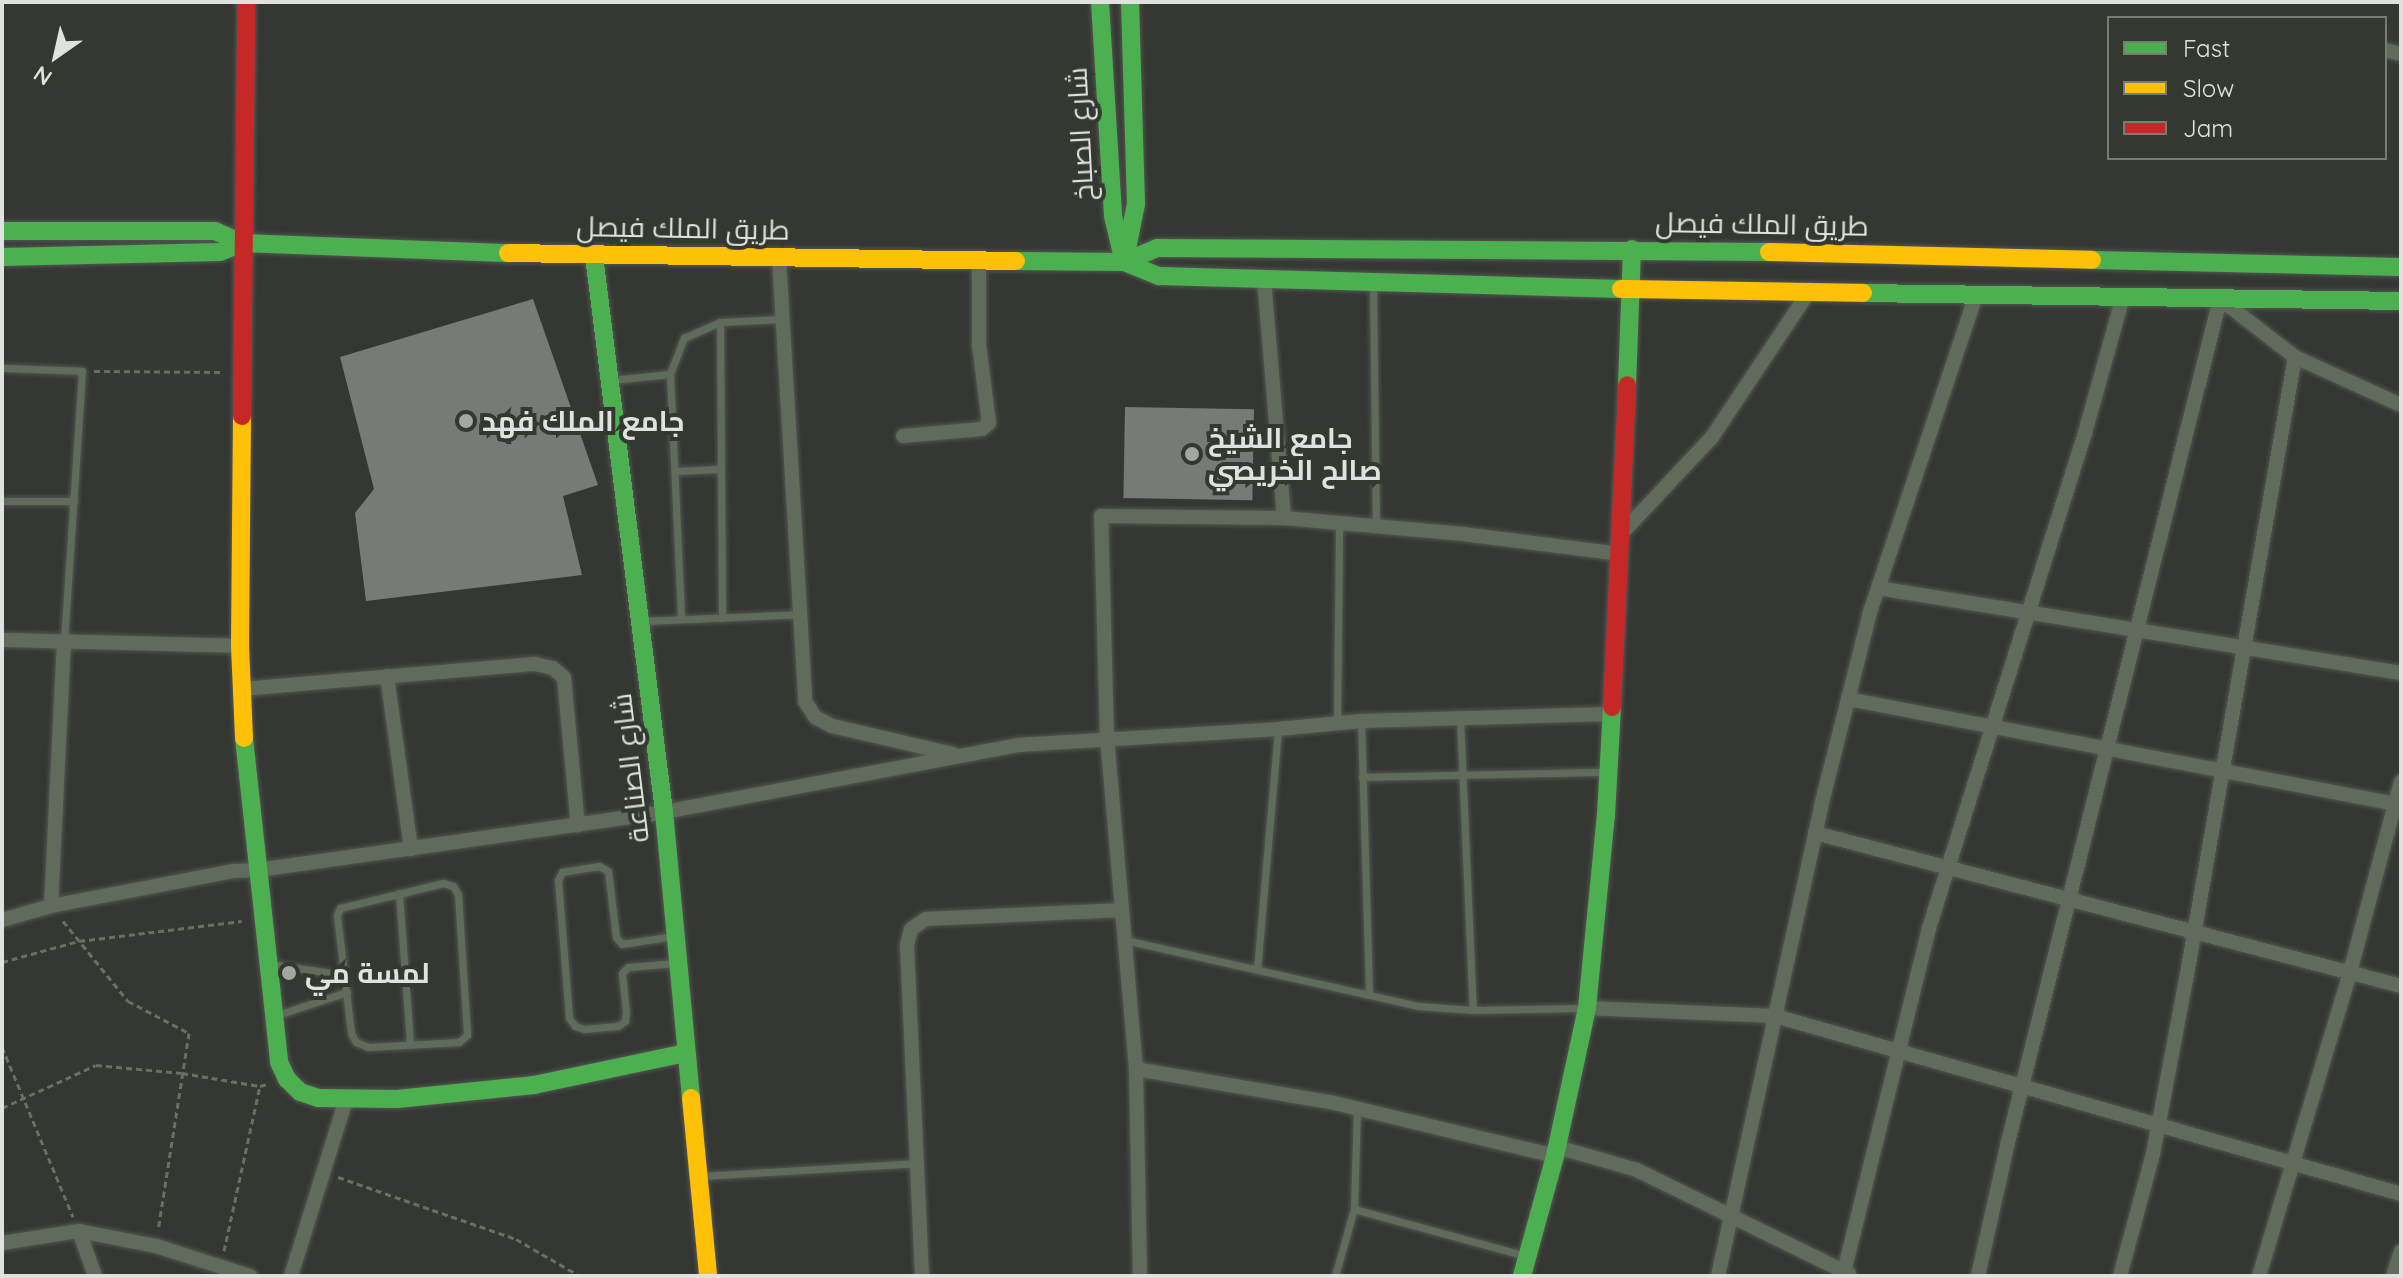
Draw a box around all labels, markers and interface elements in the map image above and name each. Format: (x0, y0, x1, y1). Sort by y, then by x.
north arrow (16, 16, 96, 96)
legend (2107, 16, 2387, 160)
text: Fast (2183, 33, 2230, 63)
text: N (28, 60, 57, 92)
street label: شارع الصباخ (1060, 66, 1100, 202)
text: Slow (2183, 73, 2234, 103)
text: Jam (2183, 113, 2233, 143)
street label: طريق الملك فيصل (1655, 205, 1869, 243)
street label: طريق الملك فيصل (576, 209, 790, 247)
place label: جامع الملك فهد (482, 404, 684, 438)
marker: جامع الملك فهد (457, 412, 475, 430)
place label: جامع الشيخ صالح الخريصي (1208, 421, 1382, 487)
marker: جامع الشيخ صالح الخريصي (1183, 445, 1201, 463)
street label: شارع الصناعة (604, 691, 656, 845)
place label: لمسة مي (305, 956, 430, 990)
marker: لمسة مي (280, 964, 298, 982)

